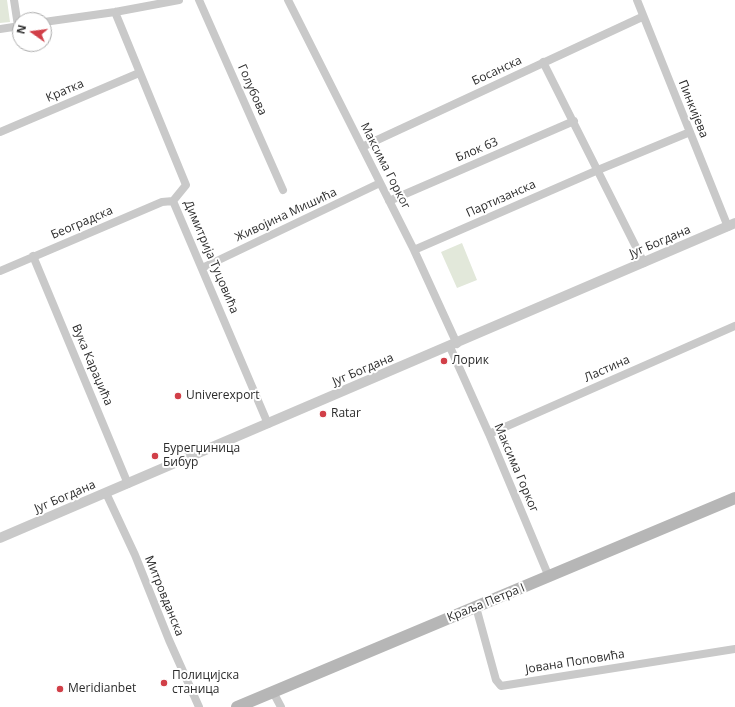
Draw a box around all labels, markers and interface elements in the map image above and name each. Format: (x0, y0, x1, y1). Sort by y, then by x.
north arrow (12, 12, 52, 52)
text: N (12, 23, 29, 35)
street label: Босанска (470, 53, 524, 89)
street label: Голубова (234, 62, 270, 118)
street label: Кратка (44, 77, 86, 105)
street label: Пинкијева (675, 78, 711, 140)
street label: Максима Горког (357, 120, 413, 212)
street label: Блок 63 (454, 135, 500, 165)
street label: Партизанска (464, 177, 538, 221)
street label: Живојина Мишића (233, 185, 339, 245)
street label: Димитрија Туцовића (181, 198, 241, 316)
street label: Београдска (49, 203, 115, 243)
street label: Југ Богдана (627, 223, 693, 261)
street label: Вука Караџића (68, 322, 116, 408)
street label: Југ Богдана (330, 351, 396, 389)
street label: Ластина (582, 353, 632, 385)
place label: Лорик (452, 354, 489, 368)
marker: Лорик (439, 356, 449, 366)
place label: Univerexport (186, 389, 260, 403)
marker: Univerexport (173, 391, 183, 401)
place label: Ratar (331, 407, 361, 421)
marker: Ratar (318, 409, 328, 419)
street label: Максима Горког (491, 421, 541, 515)
place label: Бурегџиница Бибур (163, 442, 240, 470)
marker: Бурегџиница Бибур (150, 451, 160, 461)
street label: Југ Богдана (32, 478, 98, 516)
street label: Митровданска (141, 554, 187, 638)
street label: Краља Петра I (445, 581, 527, 625)
street label: Јована Поповића (524, 647, 626, 677)
place label: Полицијска станица (172, 669, 239, 697)
marker: Полицијска станица (159, 678, 169, 688)
place label: Meridianbet (68, 682, 136, 696)
marker: Meridianbet (55, 684, 65, 694)

